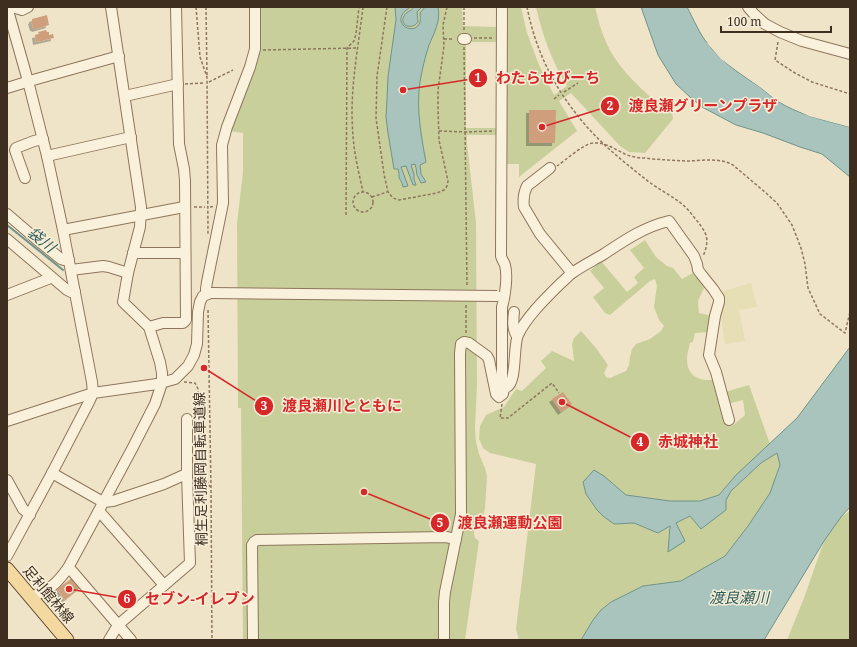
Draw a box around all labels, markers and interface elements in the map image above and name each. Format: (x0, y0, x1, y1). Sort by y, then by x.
scale bar (721, 8, 831, 34)
text: 100 m (727, 13, 762, 30)
callout: わたらせびーち (468, 65, 609, 92)
text: わたらせびーち (496, 67, 600, 87)
text: 1 (475, 69, 482, 86)
callout: 渡良瀬グリーンプラザ (600, 93, 786, 120)
text: 渡良瀬グリーンプラザ (629, 95, 777, 115)
text: 2 (607, 97, 614, 114)
water label: 袋川 (24, 222, 61, 257)
street label: 桐生足利藤岡自転車道線 (189, 392, 211, 546)
callout: 渡良瀬川とともに (254, 392, 410, 419)
text: 渡良瀬川とともに (282, 395, 402, 415)
text: 3 (261, 397, 268, 414)
callout: 赤城神社 (630, 429, 726, 456)
text: 赤城神社 (658, 431, 718, 451)
text: 4 (637, 433, 644, 450)
callout: 渡良瀬運動公園 (430, 509, 571, 536)
text: 渡良瀬運動公園 (457, 512, 563, 532)
text: 5 (437, 514, 444, 531)
street label: 足利館林線 (19, 561, 79, 627)
callout: セブン-イレブン (117, 586, 263, 613)
water label: 渡良瀬川 (709, 587, 771, 607)
text: セブン-イレブン (145, 588, 255, 608)
text: 6 (124, 590, 131, 607)

